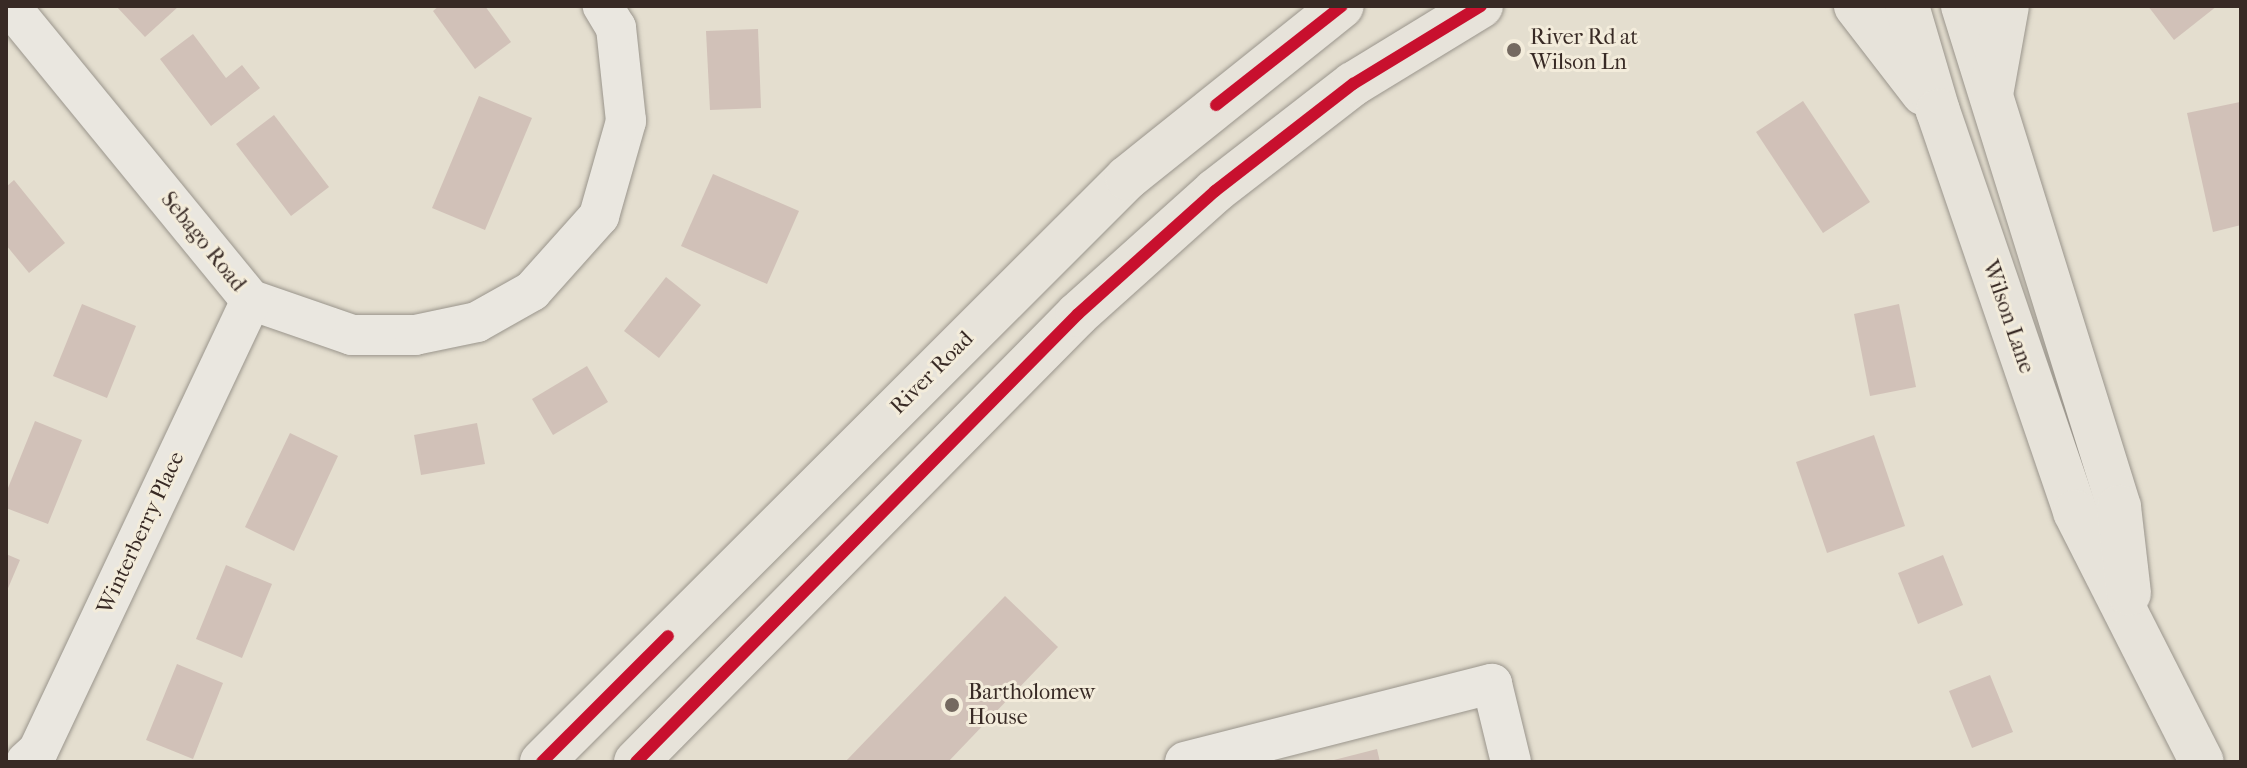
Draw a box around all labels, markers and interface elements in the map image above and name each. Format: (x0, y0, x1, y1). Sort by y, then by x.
place label: River Rd at Wilson Ln (1530, 24, 1638, 76)
marker: River Rd at Wilson Ln (1505, 41, 1523, 59)
street label: Sebago Road (155, 187, 251, 297)
street label: Wilson Lane (1976, 257, 2040, 377)
street label: River Road (885, 326, 979, 420)
street label: Winterberry Place (92, 448, 190, 618)
place label: Bartholomew House (968, 679, 1095, 730)
marker: Bartholomew House (943, 696, 961, 714)

